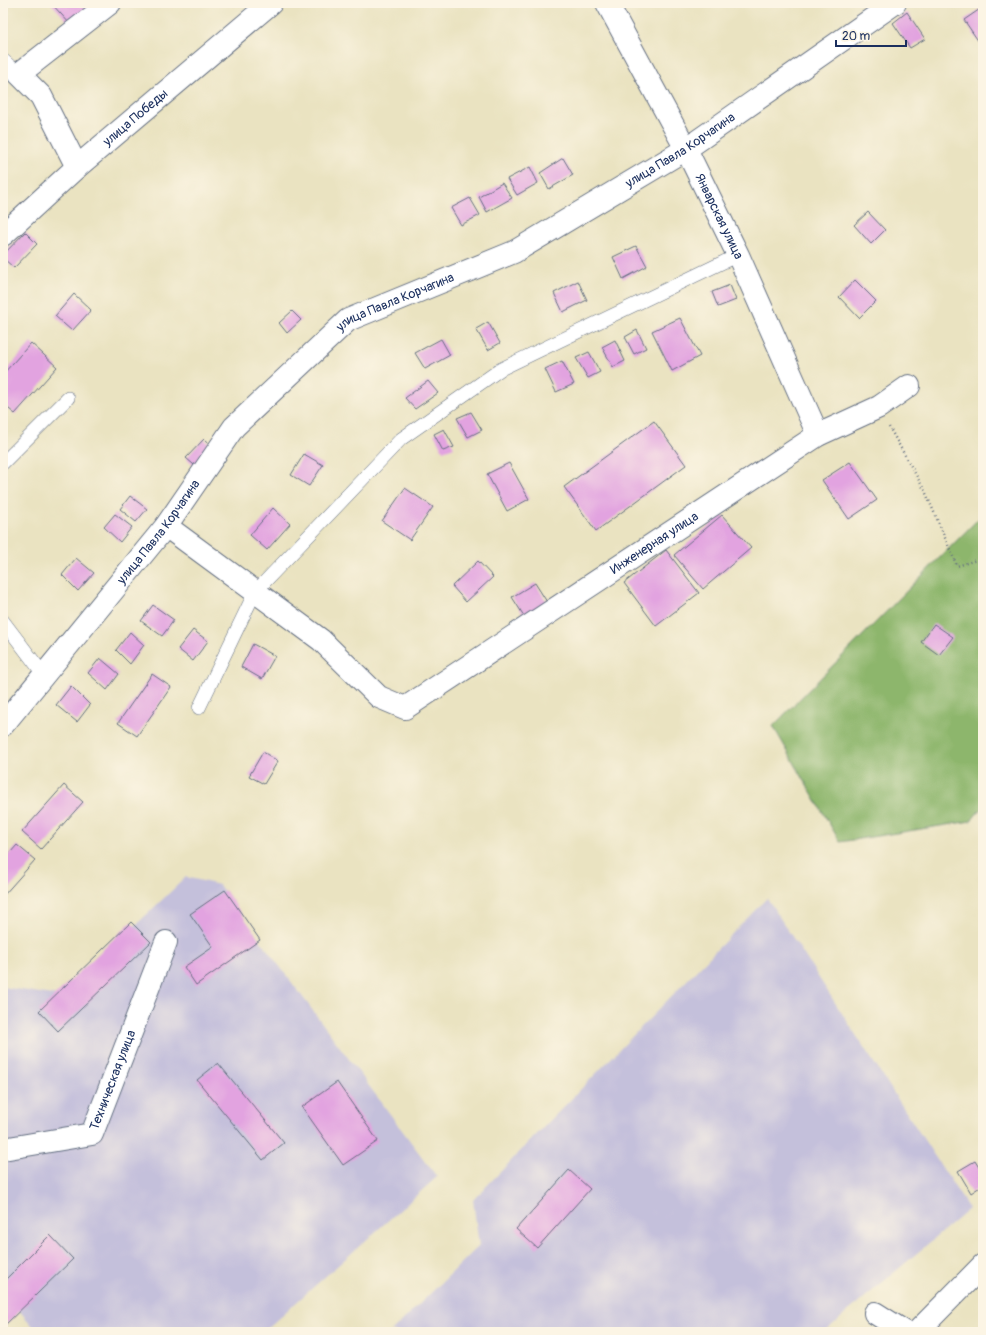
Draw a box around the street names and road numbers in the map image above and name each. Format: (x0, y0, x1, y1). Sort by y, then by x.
street label: улица Победы (99, 86, 171, 150)
street label: улица Павла Корчагина (622, 109, 738, 192)
street label: Январская улица (691, 171, 747, 262)
street label: улица Павла Корчагина (332, 269, 456, 336)
street label: улица Павла Корчагина (113, 477, 203, 588)
street label: Инженерная улица (607, 508, 701, 578)
street label: Техническая улица (86, 1028, 139, 1133)

